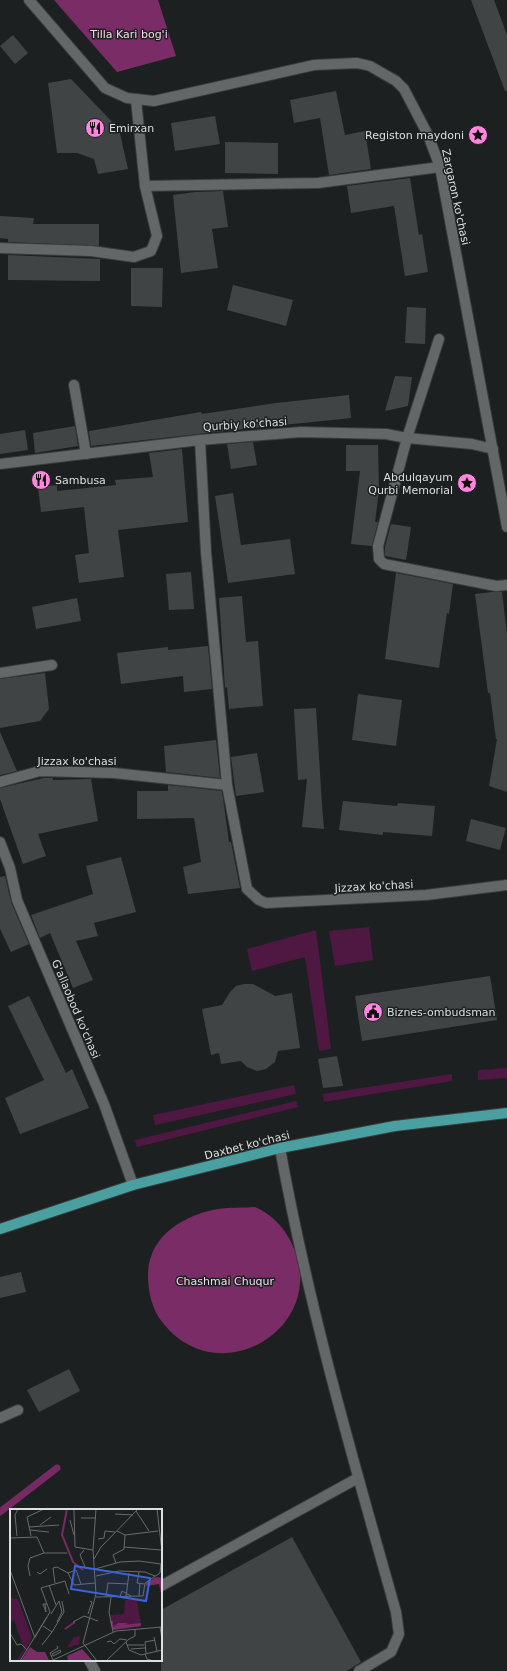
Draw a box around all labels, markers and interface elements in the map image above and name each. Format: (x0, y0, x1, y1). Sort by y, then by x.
park label: Tilla Kari bog'i (89, 28, 168, 41)
restaurant icon: Emirxan (84, 117, 106, 139)
place label: Emirxan (109, 122, 154, 135)
place icon: Registon maydoni (467, 124, 489, 146)
place label: Registon maydoni (365, 129, 464, 142)
street label: Zargaron ko'chasi (439, 148, 472, 246)
street label: Qurbiy ko'chasi (202, 415, 288, 434)
restaurant icon: Sambusa (30, 469, 52, 491)
place label: Abdulqayum Qurbi Memorial (368, 471, 453, 497)
place icon: Abdulqayum Qurbi Memorial (456, 472, 478, 494)
place label: Sambusa (55, 474, 106, 487)
street label: Jizzax ko'chasi (37, 755, 116, 768)
street label: Jizzax ko'chasi (333, 878, 414, 895)
street label: G'allaobod ko'chasi (49, 958, 102, 1061)
public building icon: Biznes-ombudsman (362, 1001, 384, 1023)
place label: Biznes-ombudsman (387, 1006, 496, 1019)
street label: Daxbet ko'chasi (203, 1129, 291, 1162)
park label: Chashmai Chuqur (176, 1275, 275, 1288)
inset map (10, 1509, 162, 1661)

